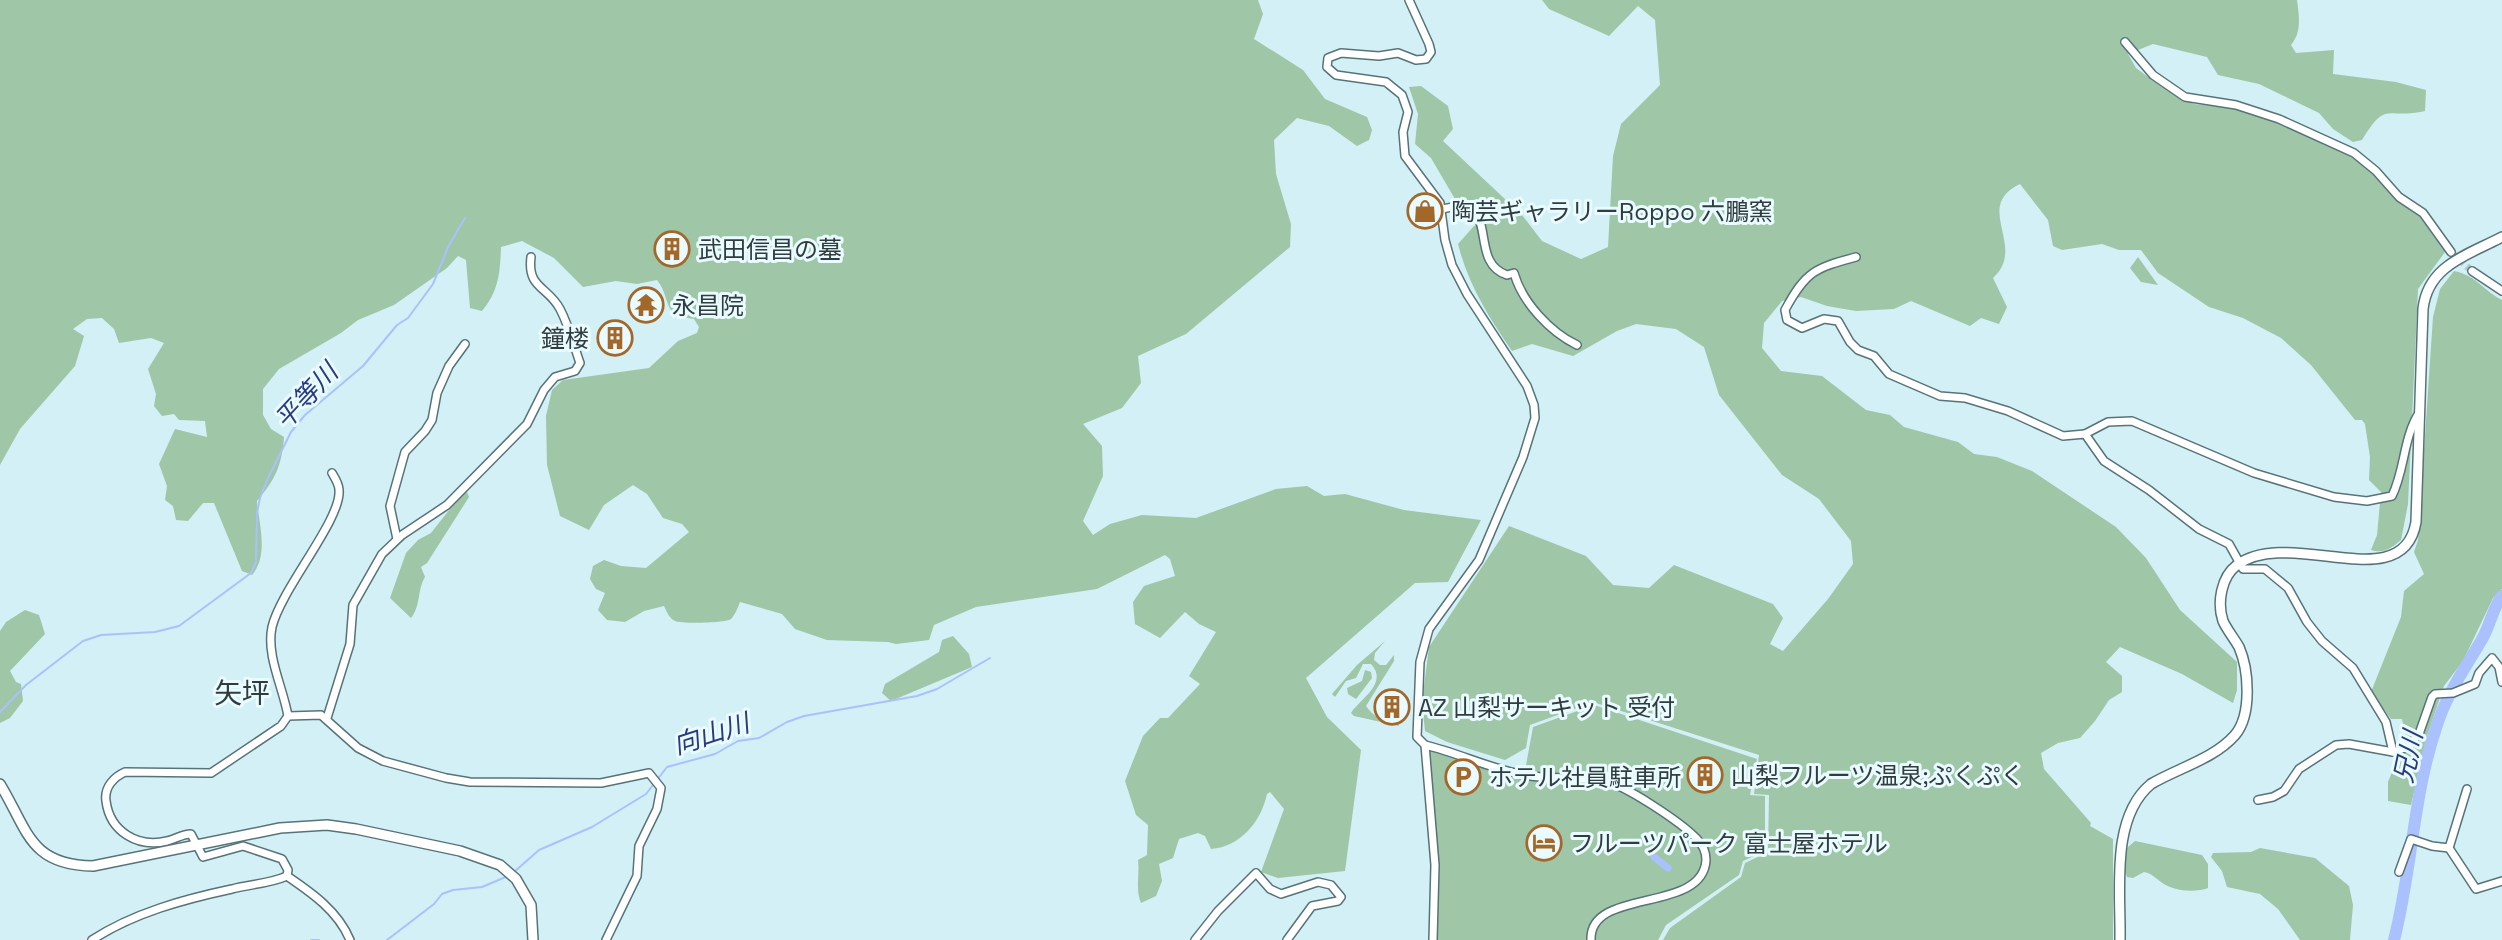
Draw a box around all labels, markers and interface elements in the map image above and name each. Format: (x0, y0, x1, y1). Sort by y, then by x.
shop icon: 陶芸ギャラリーRoppo 六鵬窯 (1406, 192, 1444, 230)
place label: 陶芸ギャラリーRoppo 六鵬窯 (1451, 196, 1773, 227)
building icon: 武田信昌の墓 (653, 230, 691, 268)
place label: 武田信昌の墓 (698, 234, 842, 265)
temple icon: 永昌院 (627, 286, 665, 324)
place label: 永昌院 (672, 290, 744, 321)
building icon: 鐘楼 (596, 319, 634, 357)
place label: 鐘楼 (541, 323, 589, 354)
water label: 平等川 (267, 354, 347, 436)
district label: 矢坪 (214, 675, 270, 711)
building icon: AZ 山梨サーキット 受付 (1373, 688, 1411, 726)
place label: AZ 山梨サーキット 受付 (1418, 692, 1675, 723)
water label: 向山川 (669, 705, 756, 762)
water label: 兄川 (2386, 725, 2431, 786)
building icon: 山梨フルーツ温泉;ぷくぷく (1686, 756, 1724, 794)
parking icon: ホテル社員駐車所 (1444, 758, 1482, 796)
place label: 山梨フルーツ温泉;ぷくぷく (1731, 760, 2025, 791)
place label: ホテル社員駐車所 (1489, 762, 1681, 793)
hotel icon: フルーツパーク 富士屋ホテル (1525, 824, 1563, 862)
place label: フルーツパーク 富士屋ホテル (1570, 828, 1888, 859)

